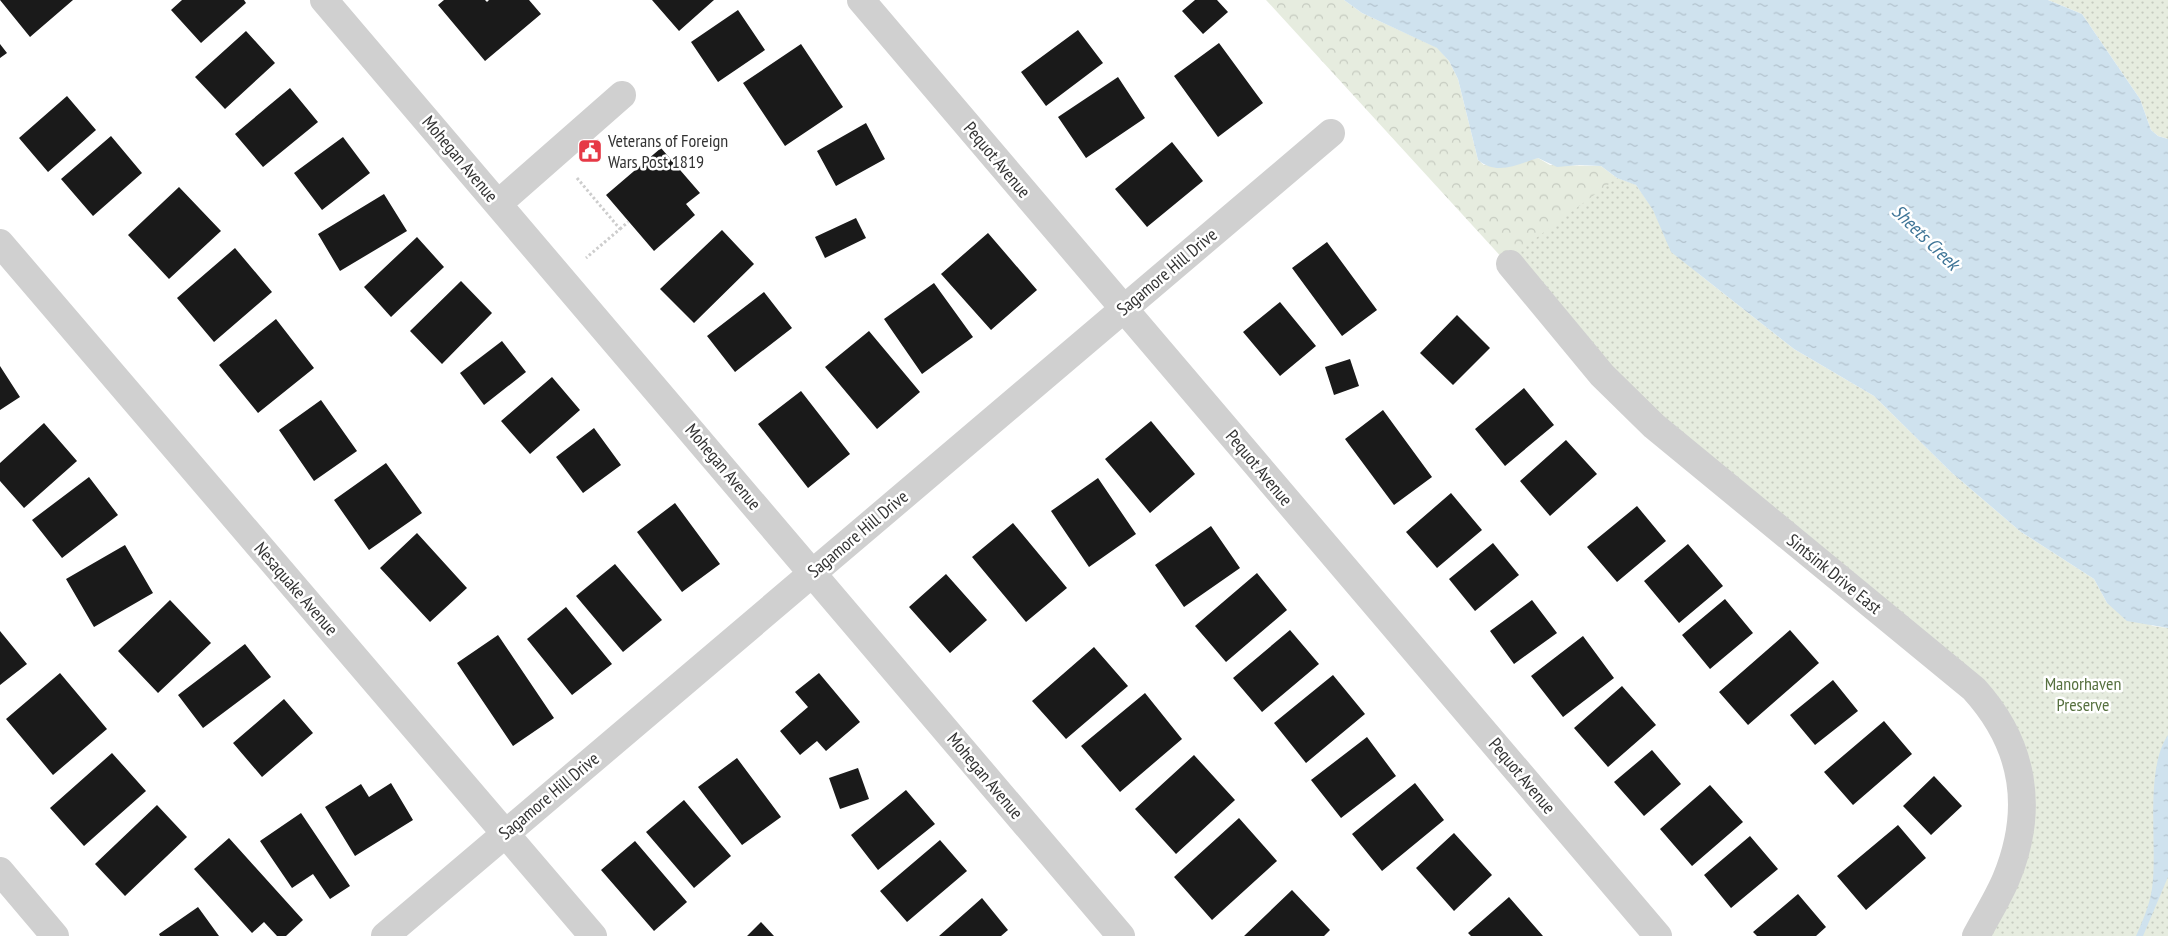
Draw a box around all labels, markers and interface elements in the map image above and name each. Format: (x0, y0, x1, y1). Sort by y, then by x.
street label: Mohegan Avenue (417, 111, 503, 207)
street label: Pequot Avenue (959, 117, 1036, 202)
place label: Veterans of Foreign Wars Post 1819 (607, 129, 728, 173)
public building icon: Veterans of Foreign Wars Post 1819 (577, 138, 603, 164)
water label: Sheets Creek (1887, 199, 1967, 277)
street label: Sagamore Hill Drive (1112, 223, 1222, 320)
street label: Mohegan Avenue (680, 419, 766, 515)
street label: Pequot Avenue (1221, 425, 1298, 510)
street label: Sagamore Hill Drive (803, 485, 913, 582)
street label: Sintsink Drive East (1782, 528, 1886, 619)
street label: Nesaquake Avenue (250, 537, 343, 640)
park label: Manorhaven Preserve (2045, 672, 2121, 716)
street label: Mohegan Avenue (942, 728, 1028, 824)
street label: Pequot Avenue (1484, 733, 1561, 818)
street label: Sagamore Hill Drive (494, 747, 604, 844)

